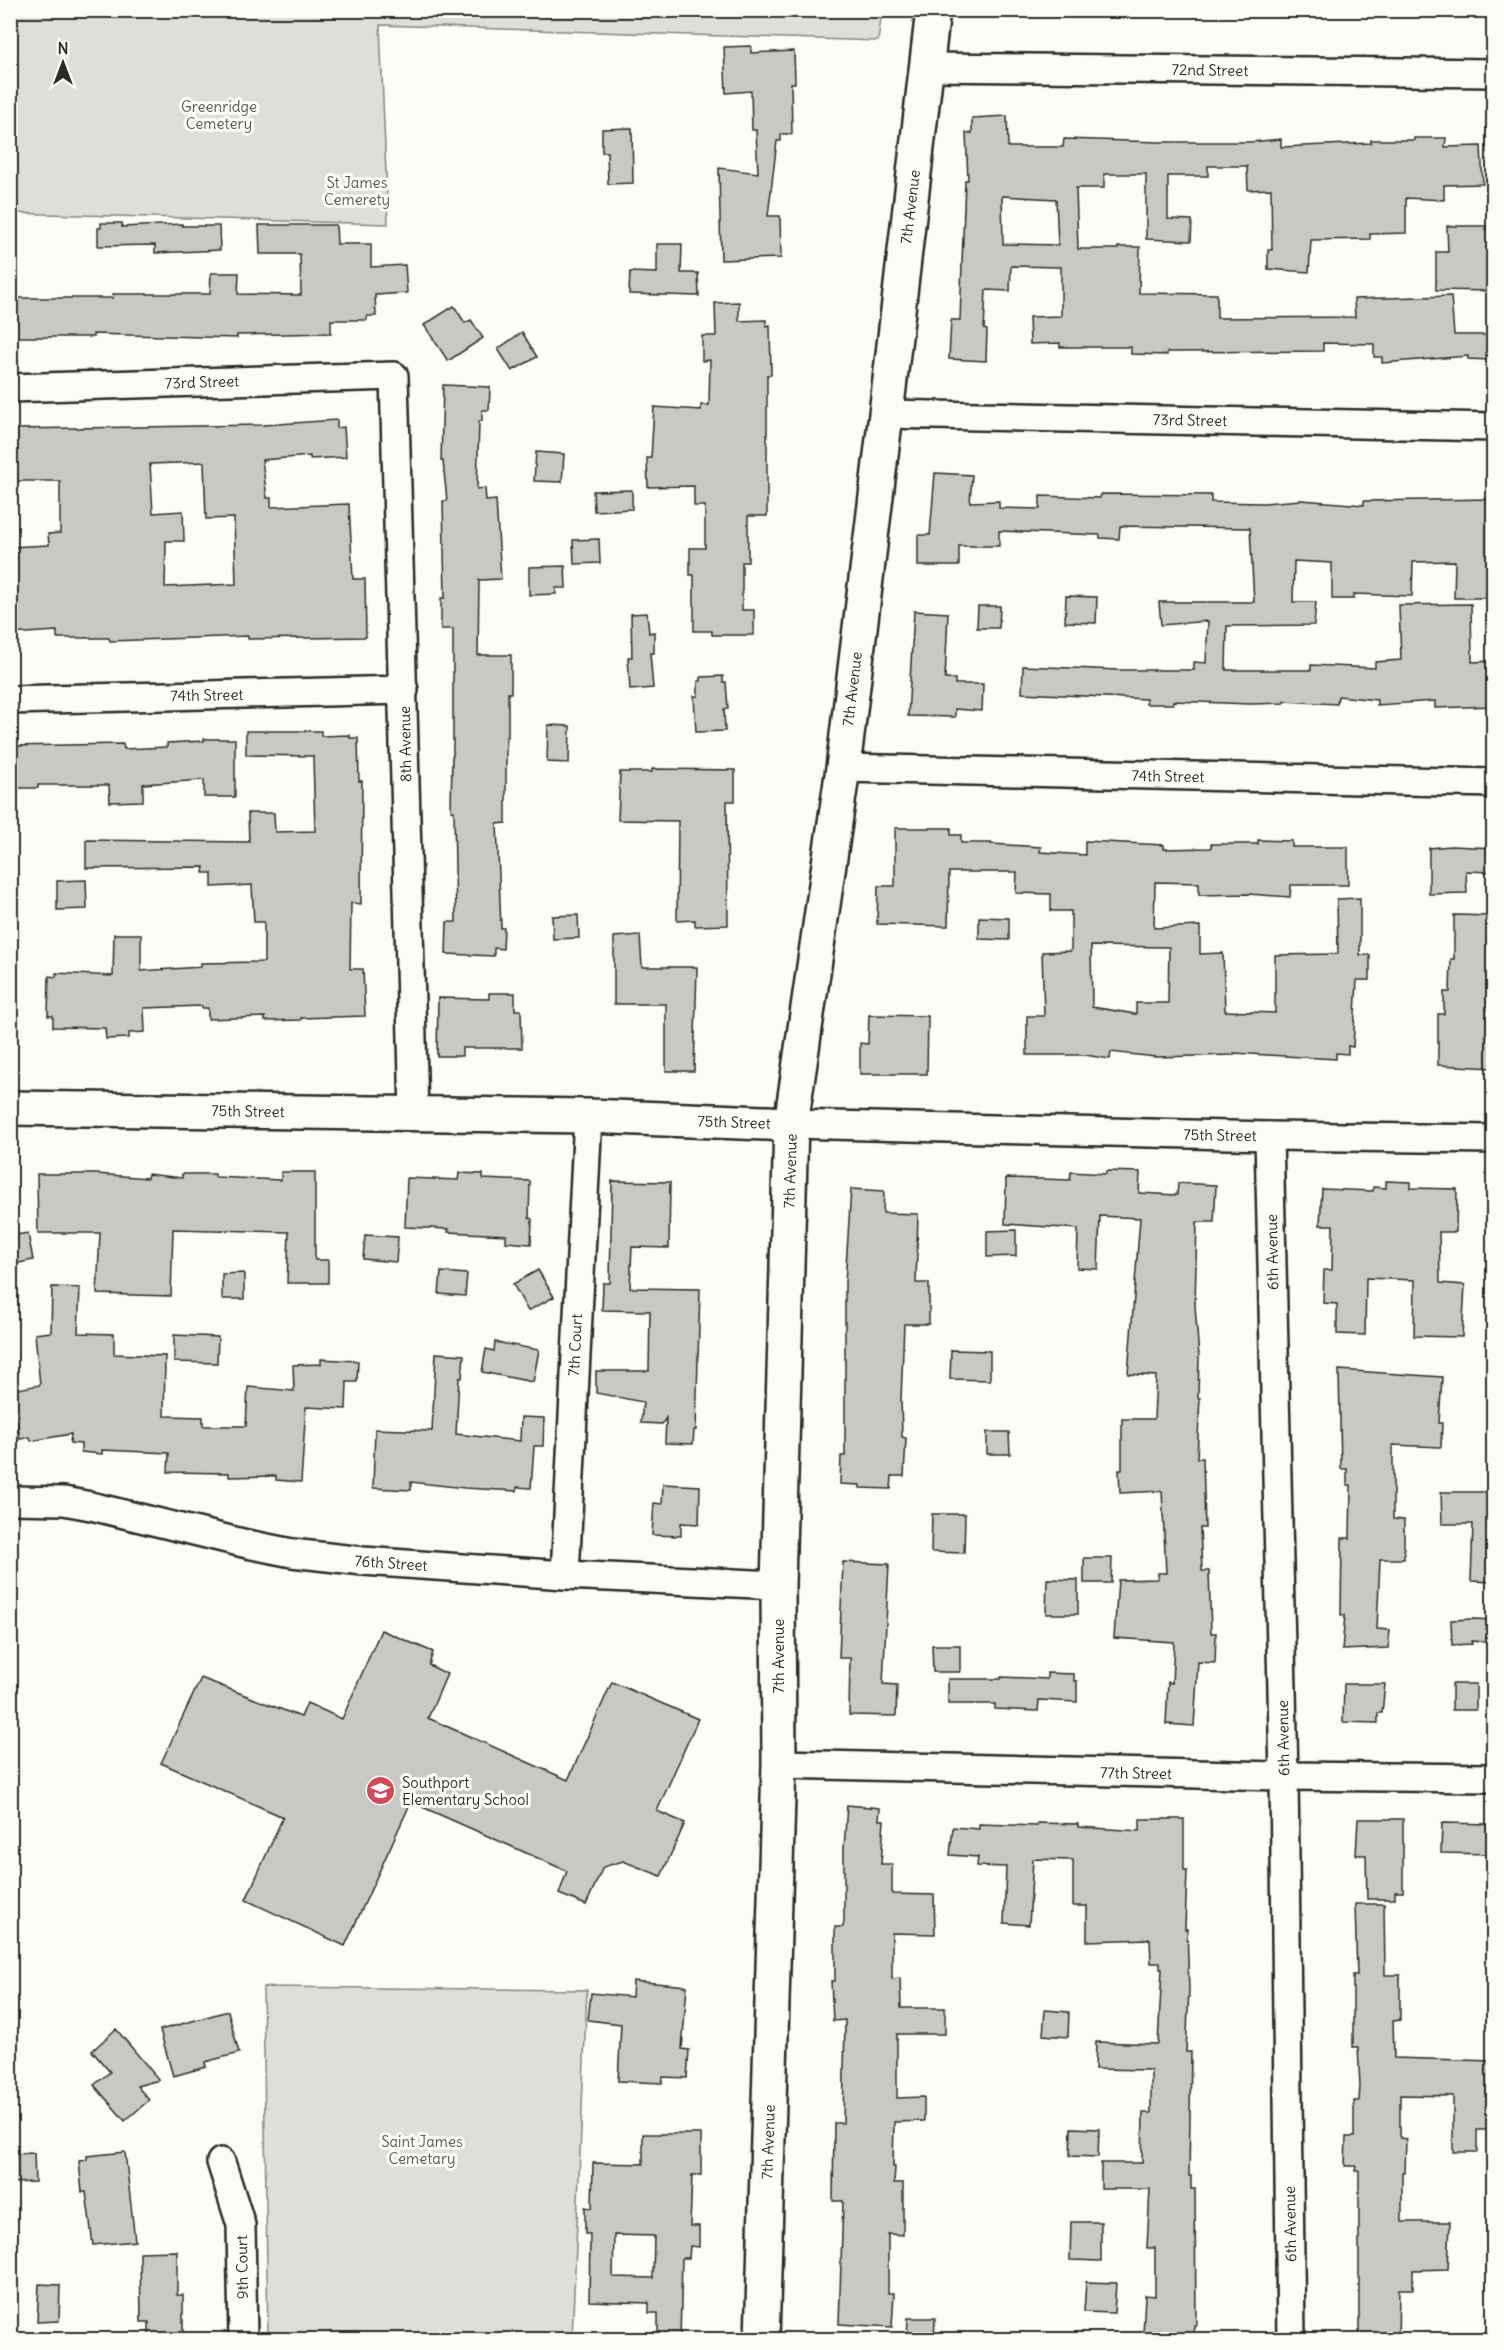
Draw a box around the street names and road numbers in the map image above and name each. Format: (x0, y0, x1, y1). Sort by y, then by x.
street label: 72nd Street (1171, 60, 1249, 80)
street label: 7th Avenue (896, 169, 924, 245)
street label: 73rd Street (165, 371, 239, 393)
street label: 73rd Street (1153, 410, 1227, 430)
street label: 7th Avenue (838, 651, 866, 727)
street label: 74th Street (170, 685, 244, 705)
street label: 8th Avenue (395, 706, 415, 782)
street label: 74th Street (1131, 766, 1205, 786)
street label: 75th Street (211, 1101, 285, 1121)
street label: 75th Street (697, 1111, 771, 1133)
street label: 75th Street (1183, 1125, 1257, 1145)
street label: 7th Avenue (779, 1133, 801, 1209)
street label: 6th Avenue (1262, 1214, 1282, 1290)
street label: 7th Court (564, 1313, 586, 1377)
street label: 76th Street (354, 1551, 428, 1575)
street label: 7th Avenue (769, 1619, 788, 1693)
street label: 6th Avenue (1273, 1700, 1293, 1776)
street label: 77th Street (1100, 1763, 1172, 1783)
street label: 7th Avenue (757, 2104, 779, 2180)
street label: 6th Avenue (1280, 2186, 1300, 2262)
street label: 9th Court (232, 2235, 252, 2299)

